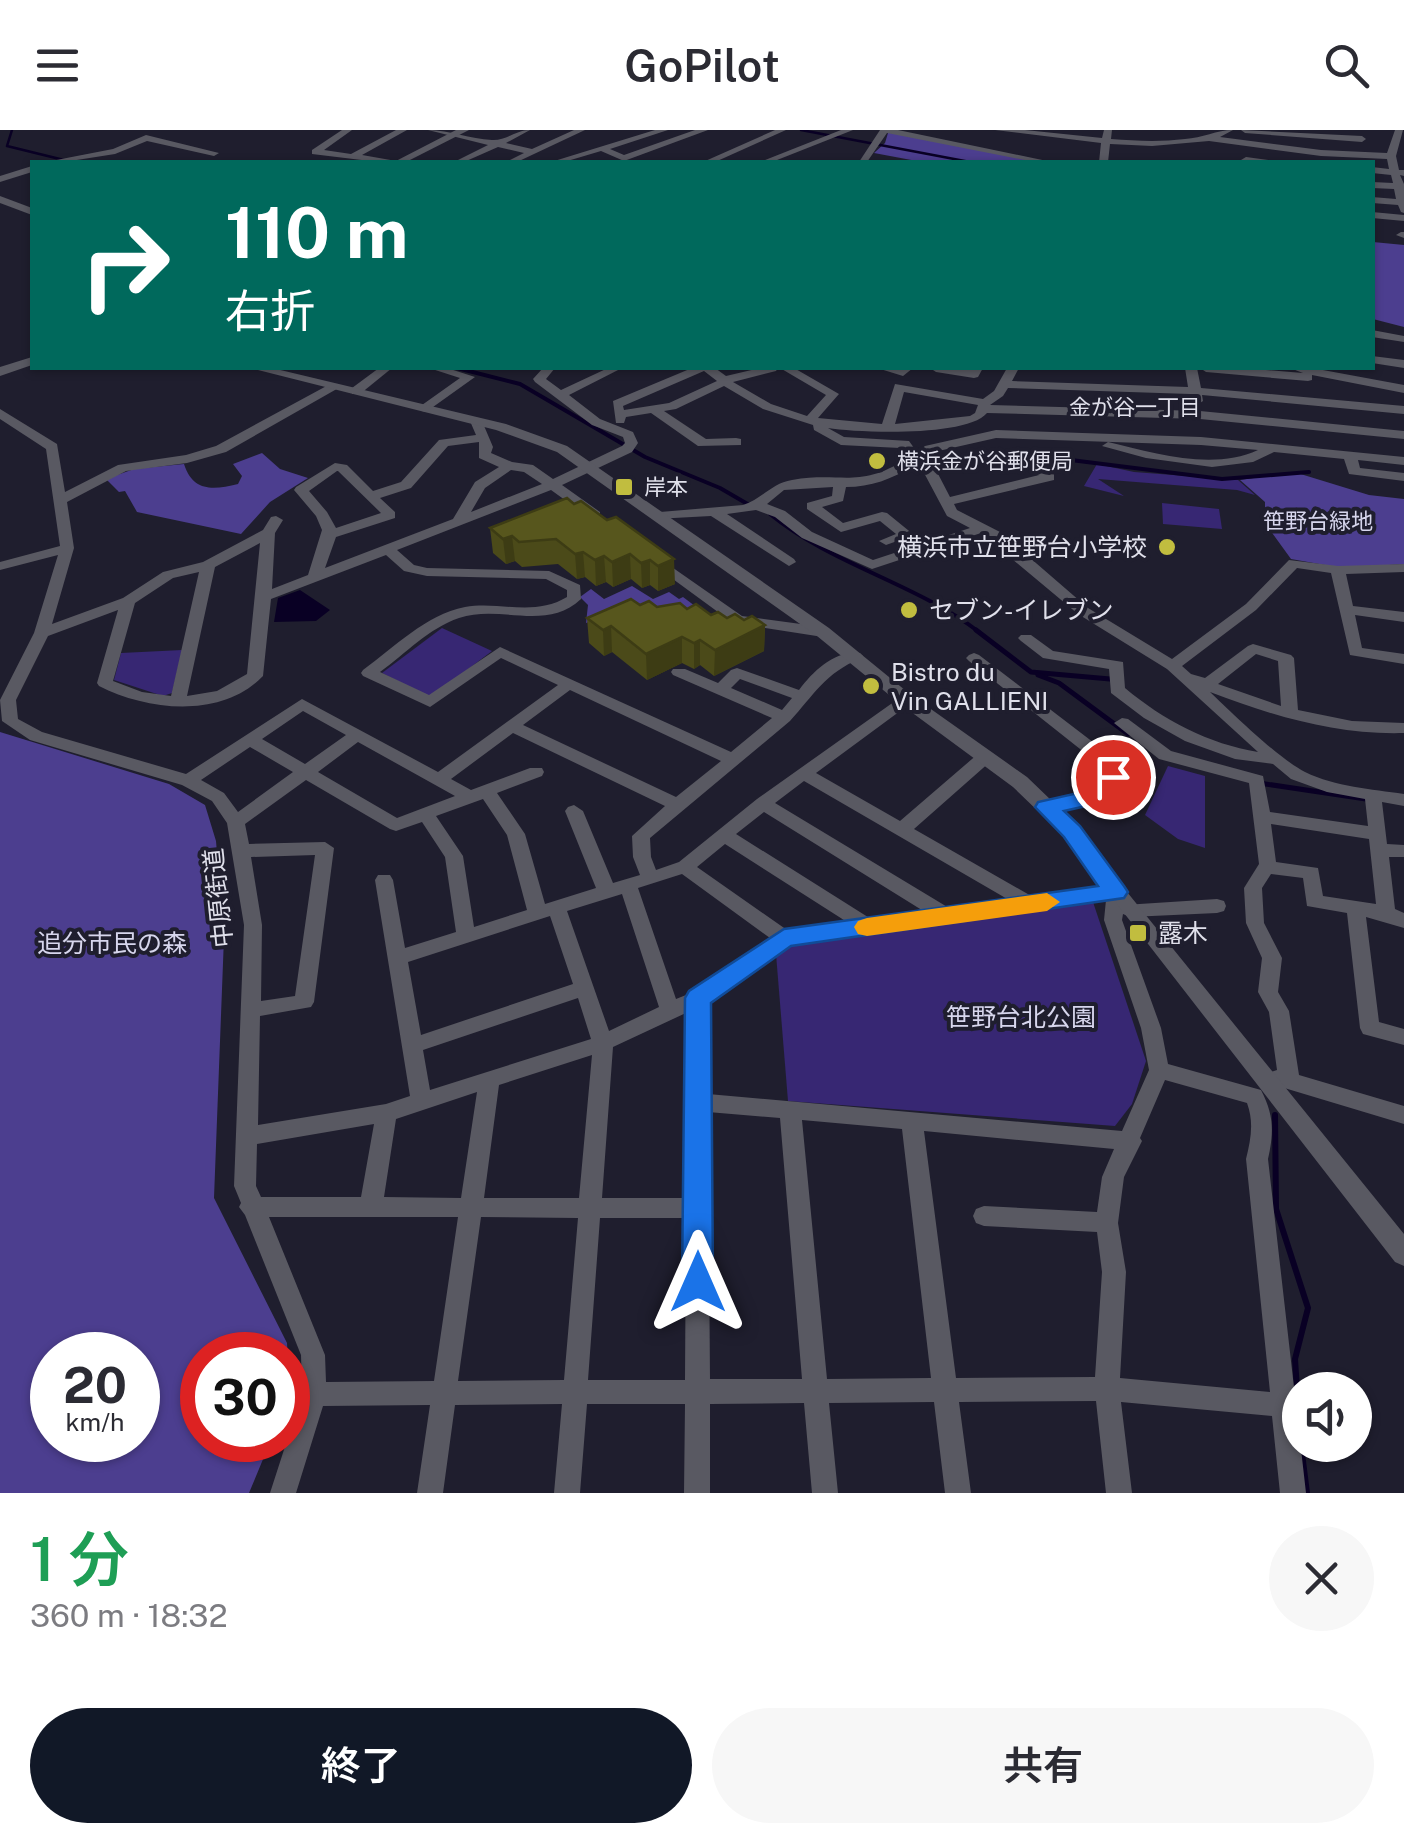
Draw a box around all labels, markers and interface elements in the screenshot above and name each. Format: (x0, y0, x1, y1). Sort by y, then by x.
icon: menu (30, 38, 85, 93)
icon: search (1319, 38, 1374, 93)
text: GoPilot (624, 39, 780, 92)
text: 110 m (225, 191, 409, 274)
icon: right (60, 200, 190, 330)
text: 右折 (225, 284, 315, 337)
district label: 金が谷一丁目 (1069, 394, 1201, 420)
place label: 横浜金が谷郵便局 (897, 448, 1073, 474)
marker: 横浜金が谷郵便局 (866, 450, 888, 472)
place label: 岸本 (644, 474, 688, 500)
marker: 岸本 (613, 476, 635, 498)
park label: 笹野台緑地 (1263, 508, 1373, 534)
place label: 横浜市立笹野台小学校 (897, 532, 1147, 562)
marker: 横浜市立笹野台小学校 (1156, 536, 1178, 558)
place label: セブン-イレブン (929, 595, 1113, 625)
marker: セブン-イレブン (898, 599, 920, 621)
place label: Bistro du Vin GALLIENI (891, 657, 1048, 716)
marker: Bistro du Vin GALLIENI (860, 675, 882, 697)
pin (1071, 735, 1156, 820)
icon: arrive (1086, 750, 1141, 805)
street label: 中原街道 (198, 847, 238, 949)
place label: 露木 (1158, 918, 1208, 948)
marker: 露木 (1127, 922, 1149, 944)
park label: 追分市民の森 (37, 928, 187, 958)
park label: 笹野台北公園 (946, 1002, 1096, 1032)
position arrow (646, 1230, 750, 1334)
speed limit sign: 30 (180, 1332, 310, 1462)
text: 20 (63, 1355, 127, 1414)
map controls (1282, 1372, 1372, 1462)
button: sound (1282, 1372, 1372, 1462)
text: km/h (66, 1407, 124, 1437)
text: 1 分 (30, 1524, 129, 1595)
button: close (1269, 1526, 1374, 1631)
text: 360 m · 18:32 (30, 1597, 228, 1634)
button: 終了 (30, 1708, 692, 1823)
button: 共有 (712, 1708, 1374, 1823)

